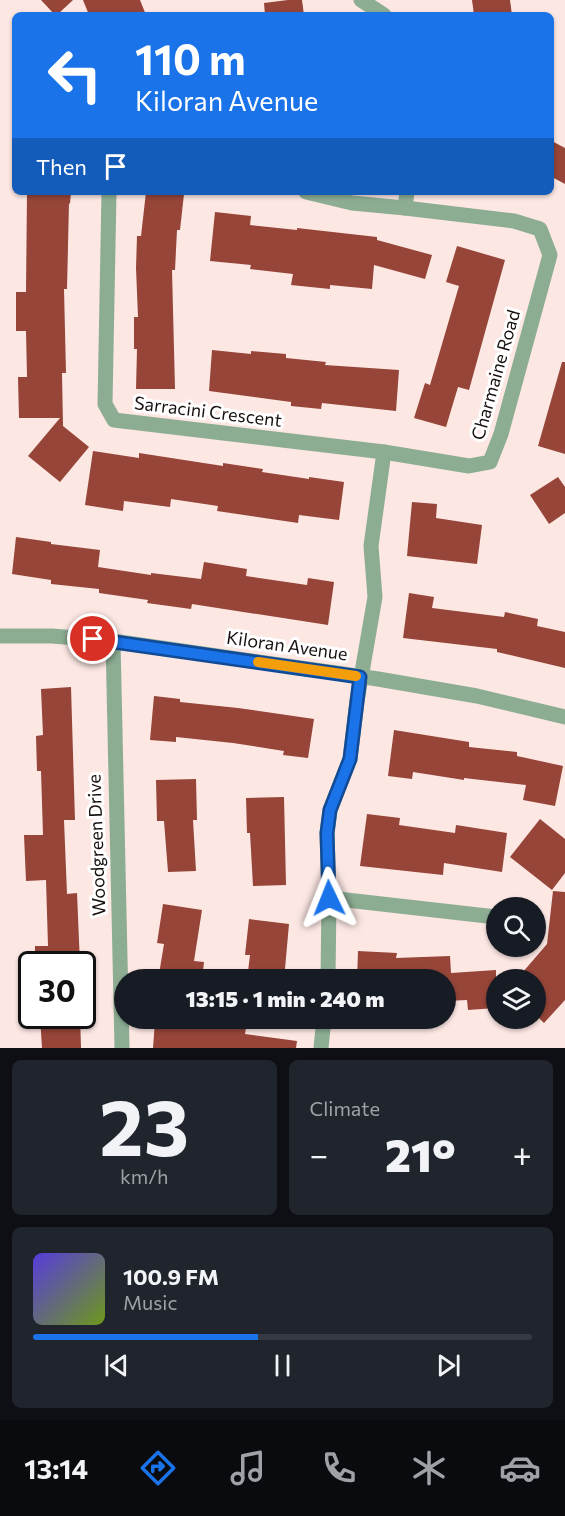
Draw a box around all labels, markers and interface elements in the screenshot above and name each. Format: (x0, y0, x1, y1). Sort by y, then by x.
text: 110 m (135, 32, 246, 84)
icon: left (36, 36, 114, 114)
text: Kiloran Avenue (135, 84, 318, 117)
icon: arrive (99, 150, 132, 183)
text: Then (36, 153, 87, 180)
street label: Charmaine Road (466, 307, 524, 442)
street label: Sarracini Crescent (133, 391, 283, 431)
pin (67, 613, 118, 664)
icon: arrive (76, 622, 109, 655)
street label: Kiloran Avenue (225, 626, 349, 664)
street label: Woodgreen Drive (83, 774, 109, 916)
position arrow (297, 866, 361, 930)
map controls (486, 897, 546, 1029)
button: search (486, 897, 546, 957)
speed limit sign: 30 (18, 951, 96, 1029)
button: layers (486, 969, 546, 1029)
text: 13:15 · 1 min · 240 m (186, 985, 384, 1012)
text: 23 (99, 1077, 189, 1172)
text: Climate (310, 1096, 380, 1120)
text: 21° (385, 1126, 456, 1181)
text: − (310, 1133, 328, 1174)
text: + (513, 1133, 532, 1174)
text: km/h (120, 1164, 169, 1188)
text: 100.9 FM (123, 1263, 219, 1290)
text: Music (123, 1290, 177, 1314)
icon: previous (100, 1349, 133, 1382)
icon: pause (266, 1349, 299, 1382)
icon: next (432, 1349, 465, 1382)
icon: directions (137, 1447, 179, 1489)
icon: music (227, 1447, 269, 1489)
icon: phone (318, 1447, 360, 1489)
icon: climate (408, 1447, 450, 1489)
icon: car (499, 1447, 541, 1489)
text: 13:14 (24, 1452, 88, 1485)

